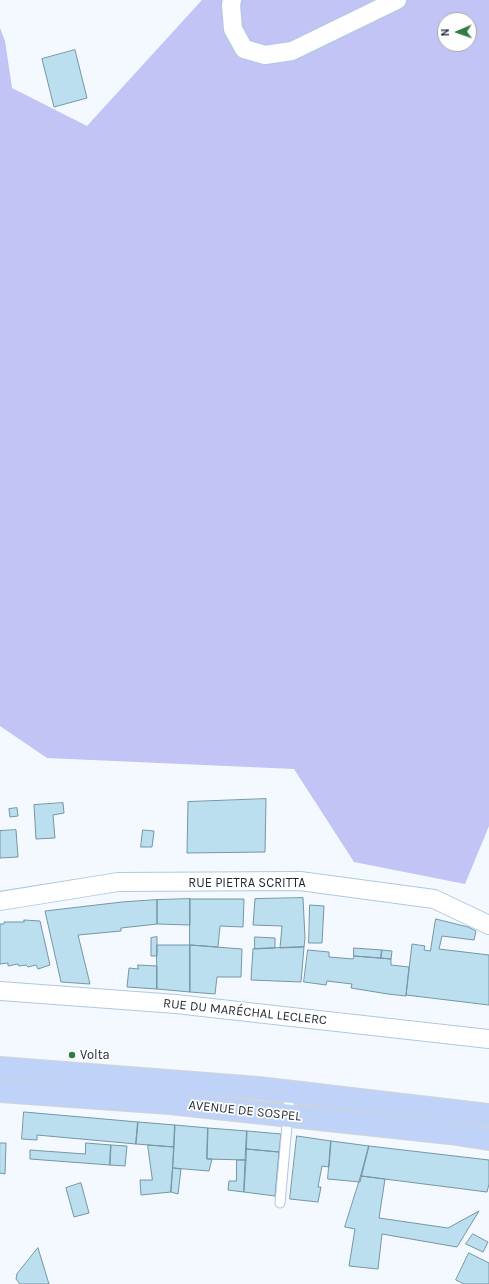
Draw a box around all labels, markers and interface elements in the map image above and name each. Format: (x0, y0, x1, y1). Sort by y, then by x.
north arrow (437, 12, 477, 52)
text: N (439, 28, 452, 37)
street label: RUE PIETRA SCRITTA (188, 875, 306, 891)
street label: RUE DU MARÉCHAL LECLERC (162, 996, 328, 1028)
place label: Volta (80, 1047, 110, 1063)
marker: Volta (67, 1050, 77, 1060)
street label: AVENUE DE SOSPEL (188, 1097, 302, 1125)

